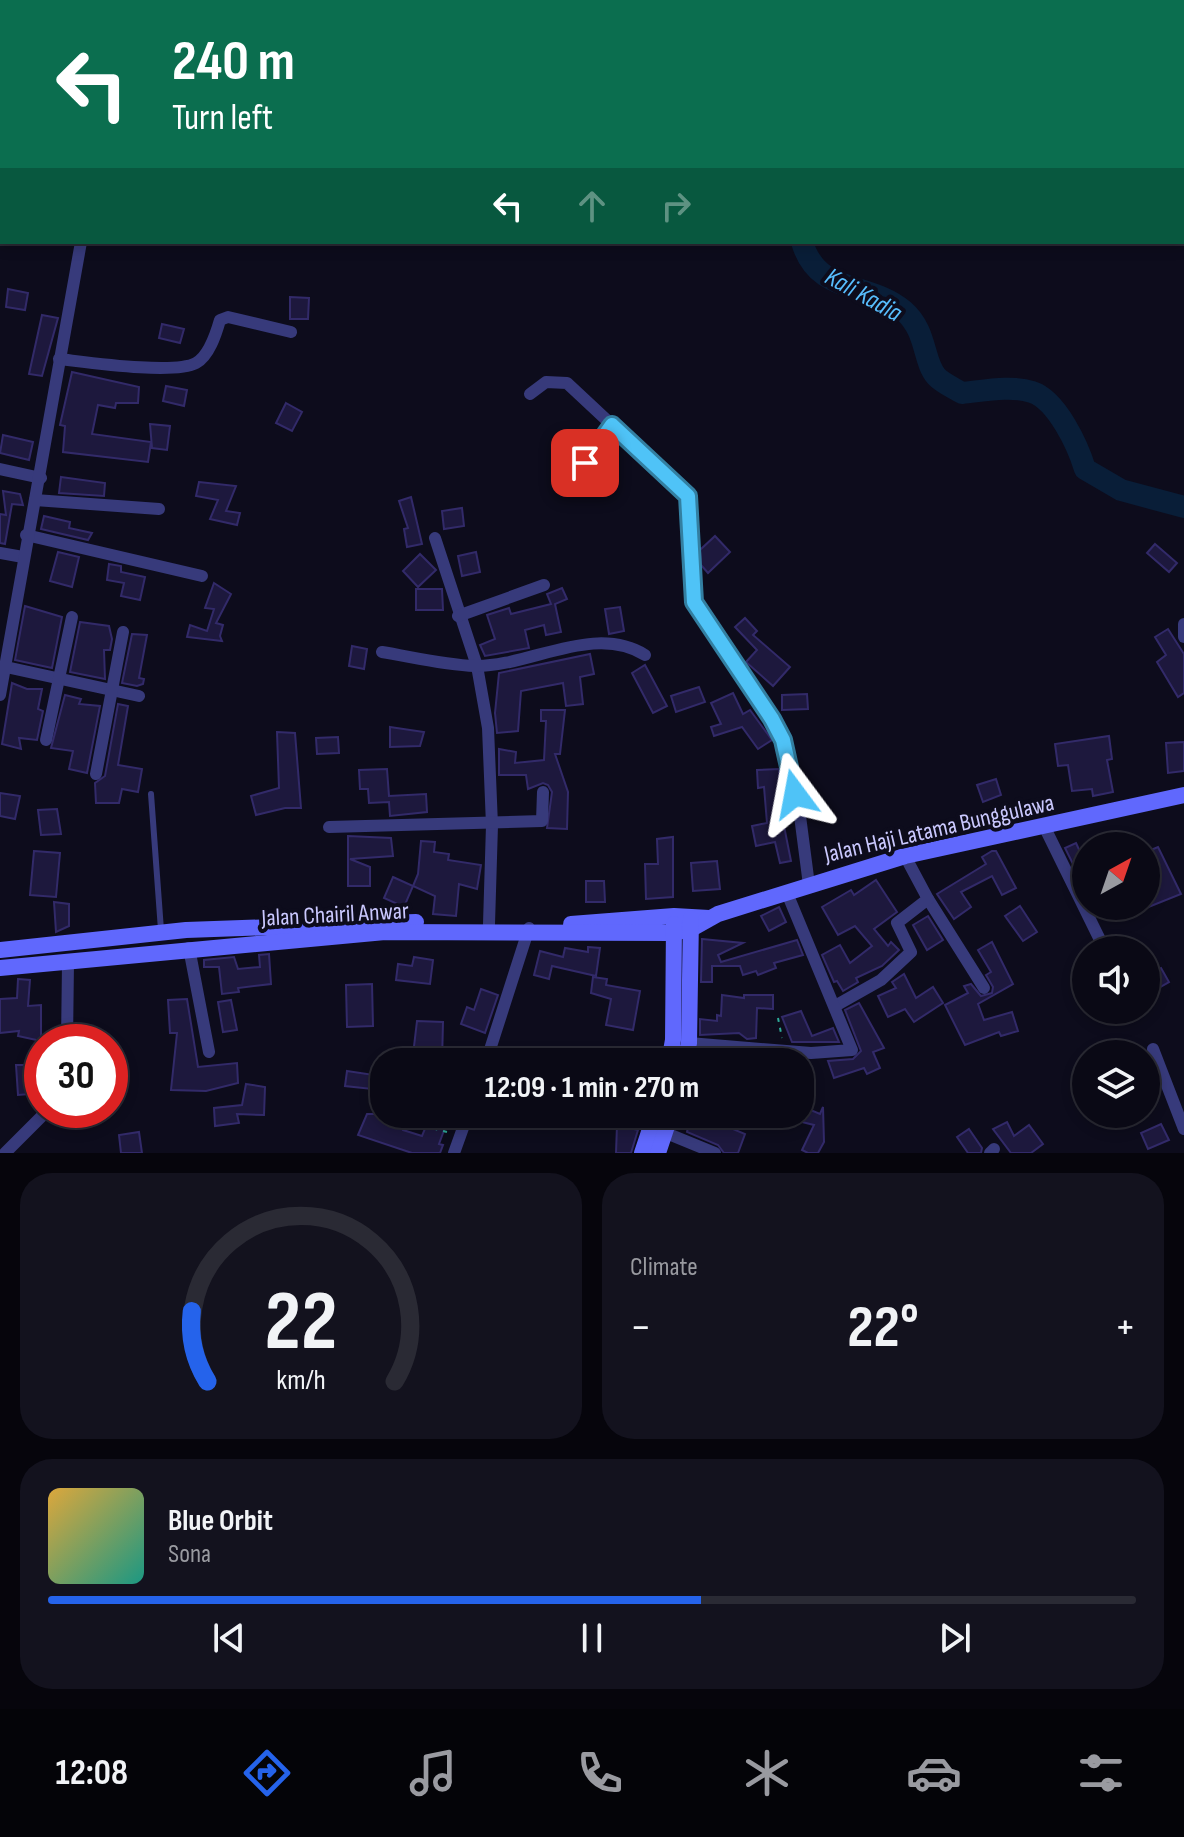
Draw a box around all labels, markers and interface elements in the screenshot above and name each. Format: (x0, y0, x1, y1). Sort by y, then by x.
text: 240 m (172, 29, 295, 96)
icon: left (40, 32, 144, 136)
text: Turn left (172, 97, 273, 140)
icon: left (486, 184, 530, 228)
icon: ahead (570, 184, 614, 228)
icon: right (654, 184, 698, 228)
water label: Kali Kadia (819, 262, 908, 329)
pin (551, 429, 619, 497)
icon: arrive (563, 441, 607, 485)
position arrow (753, 752, 837, 836)
street label: Jalan Haji Latama Bunggulawa (820, 788, 1057, 869)
north arrow (1072, 832, 1160, 920)
map controls (1072, 832, 1160, 1128)
street label: Jalan Chairil Anwar (260, 896, 410, 933)
button: sound (1072, 936, 1160, 1024)
speed limit sign: 30 (24, 1024, 128, 1128)
button: layers (1072, 1040, 1160, 1128)
text: 12:09 · 1 min · 270 m (485, 1070, 699, 1106)
text: Climate (630, 1252, 698, 1283)
text: 22 (265, 1273, 337, 1373)
text: 22° (847, 1292, 919, 1364)
text: − (630, 1301, 652, 1354)
text: + (1114, 1301, 1136, 1354)
text: km/h (276, 1363, 326, 1398)
text: Blue Orbit (168, 1503, 273, 1539)
text: Sona (168, 1539, 211, 1570)
icon: previous (207, 1616, 251, 1660)
icon: pause (570, 1616, 614, 1660)
icon: next (933, 1616, 977, 1660)
icon: directions (239, 1745, 295, 1801)
icon: music (405, 1745, 461, 1801)
icon: phone (572, 1745, 628, 1801)
icon: climate (739, 1745, 795, 1801)
icon: car (906, 1745, 962, 1801)
icon: filters (1073, 1745, 1129, 1801)
text: 12:08 (55, 1752, 128, 1795)

